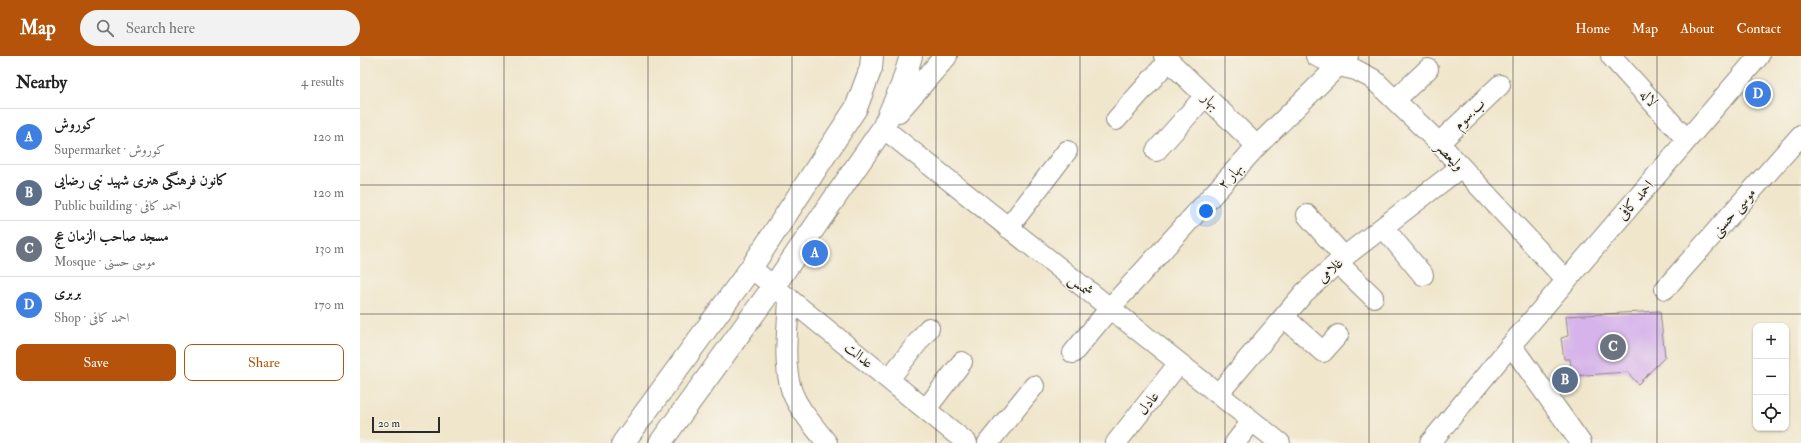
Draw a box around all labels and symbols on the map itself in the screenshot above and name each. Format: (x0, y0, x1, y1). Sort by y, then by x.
pin: D (1745, 79, 1771, 109)
street label: لاله (1636, 85, 1662, 111)
street label: بهار (1196, 87, 1224, 114)
street label: ب.سوم (1449, 95, 1492, 136)
street label: ولیعصر (1430, 136, 1468, 175)
street label: بهار ۲ (1213, 159, 1247, 194)
street label: احمد کافی (1613, 176, 1658, 224)
street label: موسی حسنی (1707, 184, 1761, 242)
your location (1196, 201, 1216, 221)
pin: A (802, 238, 828, 268)
street label: غلامی (1313, 253, 1348, 287)
street label: شمس (1064, 270, 1097, 301)
pin: C (1600, 332, 1626, 362)
street label: عدالت (840, 338, 877, 373)
pin: B (1552, 365, 1578, 395)
street label: عادل (1133, 387, 1164, 419)
scale bar (372, 415, 440, 434)

